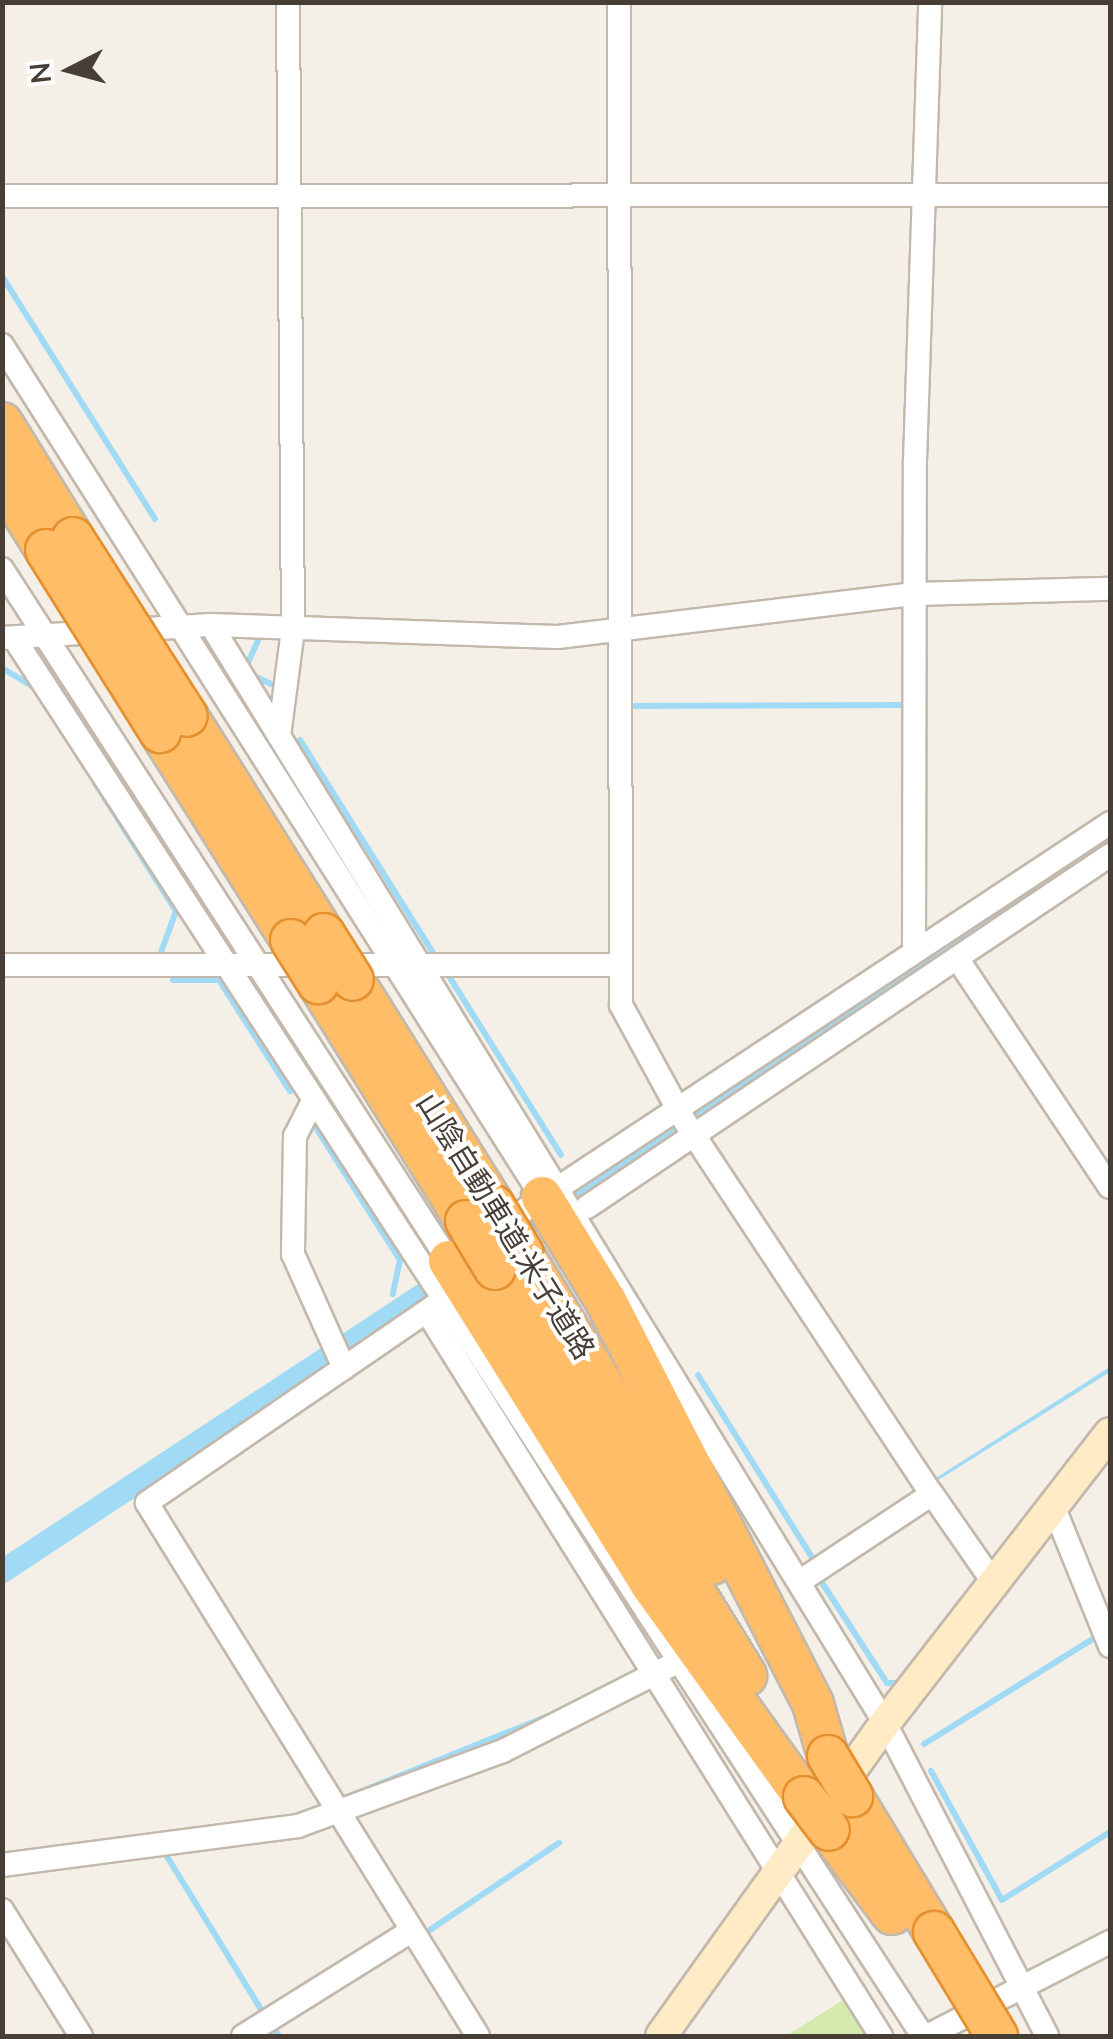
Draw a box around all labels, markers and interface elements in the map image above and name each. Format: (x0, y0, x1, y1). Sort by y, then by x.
north arrow (20, 20, 120, 120)
text: N (21, 61, 58, 86)
street label: 山陰自動車道;米子道路 (409, 1086, 603, 1366)

